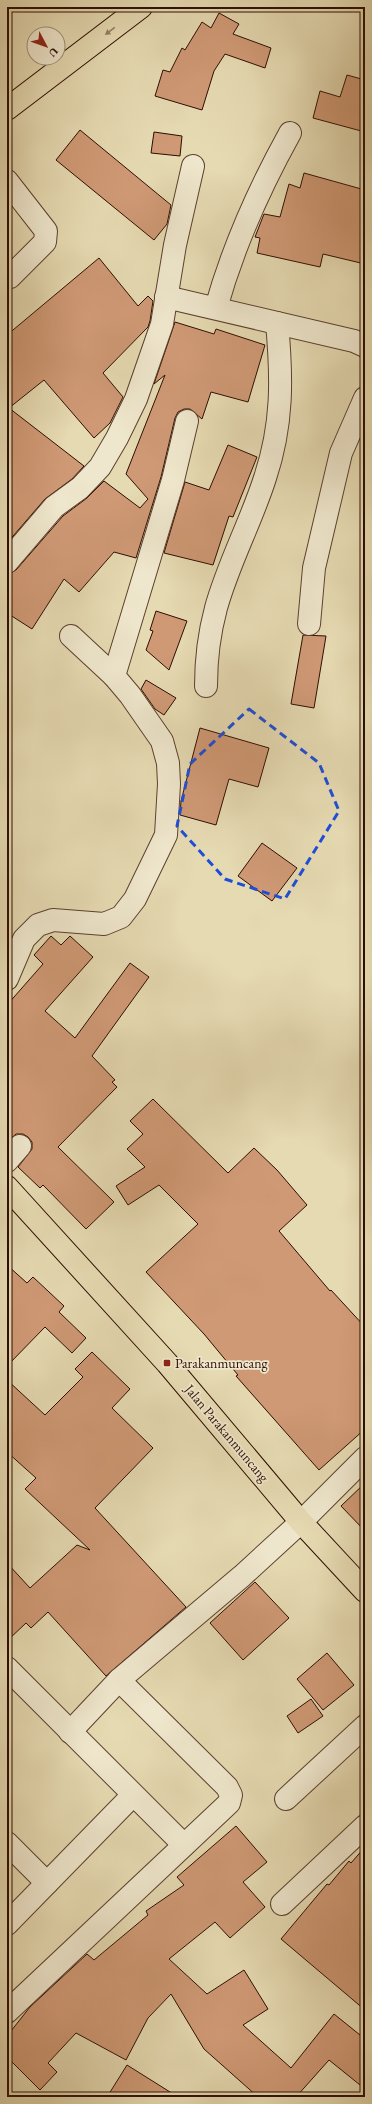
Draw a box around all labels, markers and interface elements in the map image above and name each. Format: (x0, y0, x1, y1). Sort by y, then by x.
north arrow (26, 26, 66, 66)
one-way arrow (105, 26, 115, 34)
text: U (45, 45, 62, 61)
place label: Parakanmuncang (175, 1354, 269, 1372)
marker: Parakanmuncang (162, 1358, 172, 1368)
street label: Jalan Parakanmuncang (180, 1380, 274, 1486)

